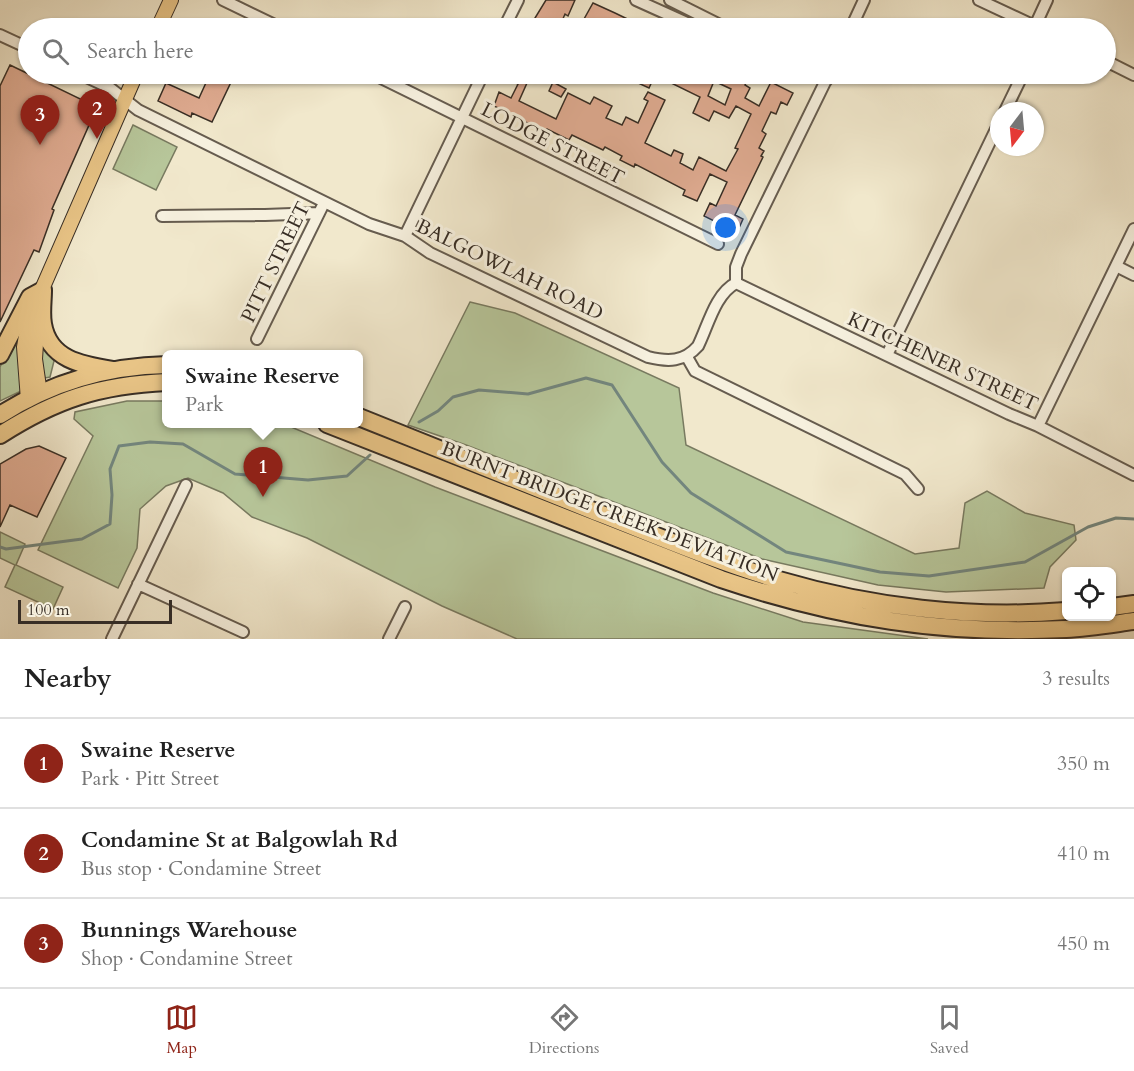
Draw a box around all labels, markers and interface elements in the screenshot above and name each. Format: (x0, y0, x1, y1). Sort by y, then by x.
search box (18, 18, 1116, 84)
icon: search (39, 35, 72, 68)
text: Search here (87, 36, 194, 66)
pin: 2 (78, 90, 116, 139)
pin: 3 (20, 96, 60, 145)
street label: LODGE STREET (477, 96, 629, 191)
north arrow (990, 102, 1044, 156)
street label: PITT STREET (235, 197, 316, 327)
street label: BALGOWLAH ROAD (412, 212, 608, 327)
your location (711, 213, 740, 242)
street label: KITCHENER STREET (843, 305, 1043, 418)
popup (162, 350, 363, 428)
text: Swaine Reserve (185, 361, 340, 391)
text: Park (185, 391, 224, 418)
street label: BURNT BRIDGE CREEK DEVIATION (437, 434, 782, 588)
pin: 1 (244, 448, 282, 497)
map controls (1062, 567, 1116, 621)
button: locate (1062, 567, 1116, 621)
scale bar (18, 597, 172, 624)
text: 100 m (27, 599, 69, 621)
text: Nearby (24, 661, 112, 696)
text: 3 results (1042, 665, 1110, 692)
text: Swaine Reserve (81, 735, 235, 765)
text: 1 (38, 750, 49, 777)
text: 350 m (1057, 750, 1110, 777)
text: Park · Pitt Street (81, 765, 219, 792)
text: Condamine St at Balgowlah Rd (81, 825, 398, 855)
text: 2 (38, 840, 49, 867)
text: 410 m (1057, 840, 1110, 867)
text: Bus stop · Condamine Street (81, 855, 321, 882)
text: Bunnings Warehouse (81, 915, 298, 945)
text: 3 (38, 930, 49, 957)
text: 450 m (1057, 930, 1110, 957)
text: Shop · Condamine Street (81, 945, 293, 972)
tab: Map (165, 1001, 198, 1059)
tab: Directions (529, 1001, 599, 1059)
tab: Saved (930, 1001, 969, 1059)

